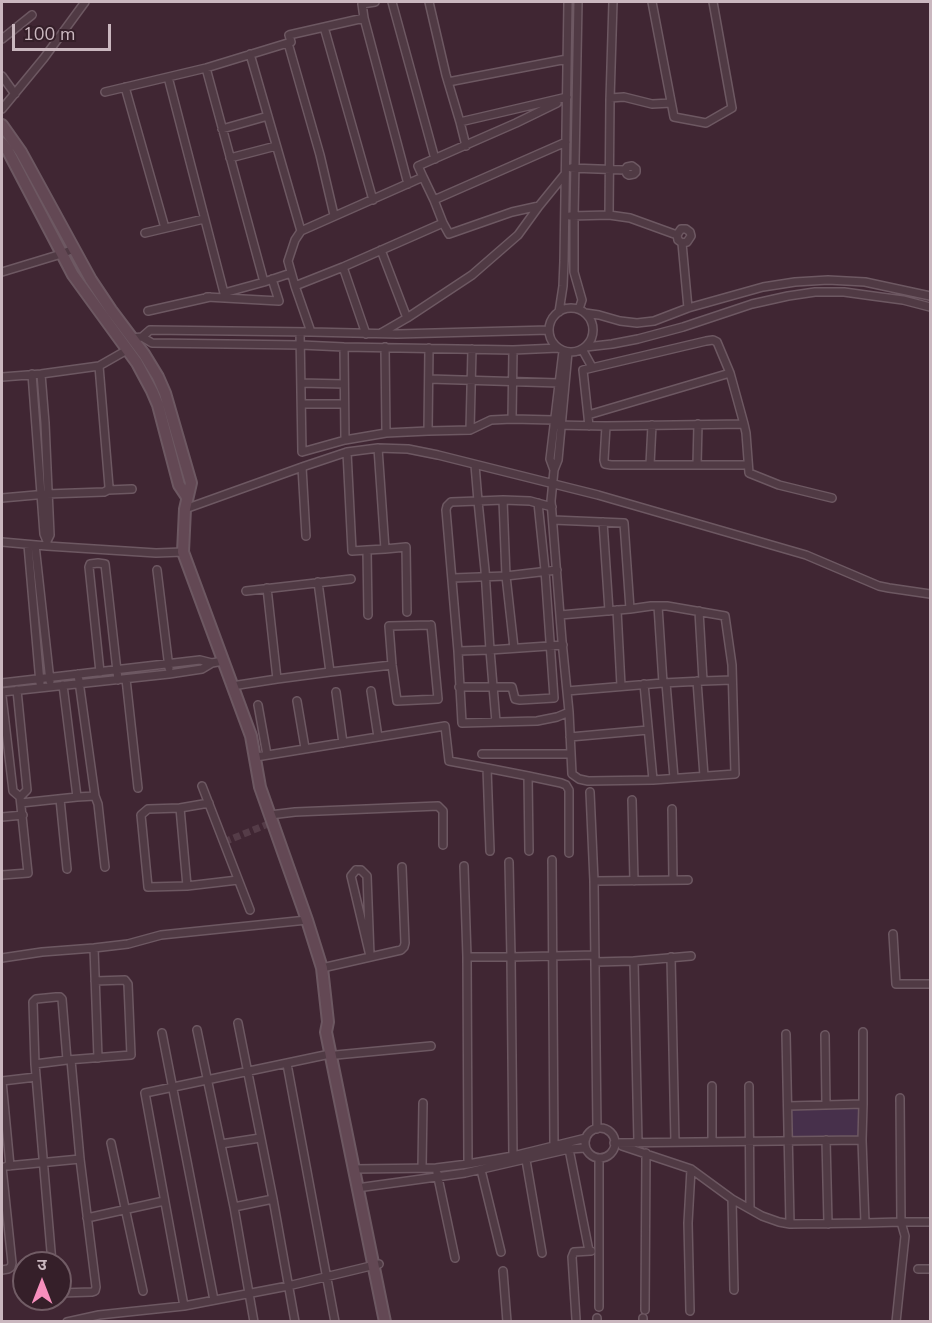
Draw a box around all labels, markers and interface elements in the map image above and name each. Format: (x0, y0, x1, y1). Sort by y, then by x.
scale bar (15, 12, 114, 50)
text: 100 m (23, 22, 75, 46)
north arrow (12, 1251, 72, 1311)
text: उ (37, 1254, 47, 1276)

